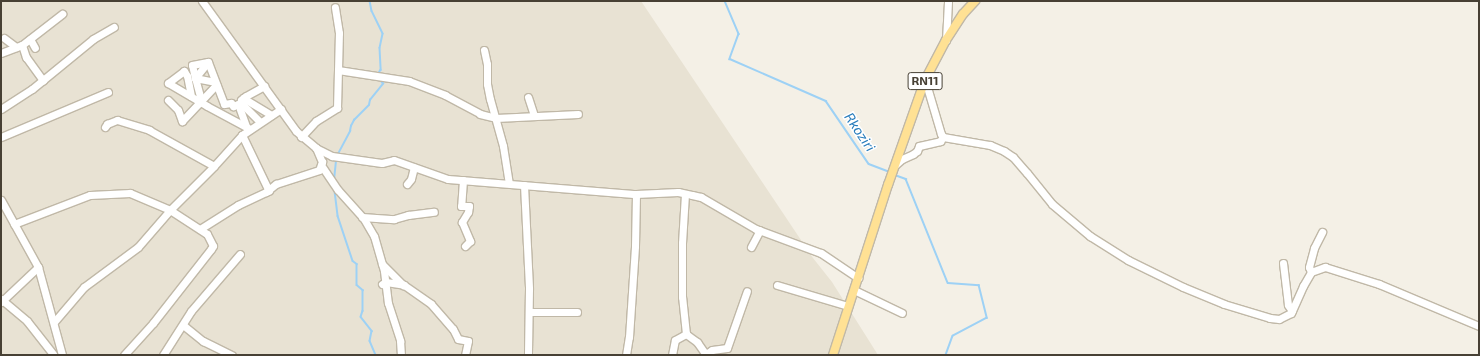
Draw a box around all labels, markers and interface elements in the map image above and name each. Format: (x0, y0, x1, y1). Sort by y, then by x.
road number: RN11 (907, 71, 943, 91)
water label: Rkoziri (841, 109, 879, 155)

